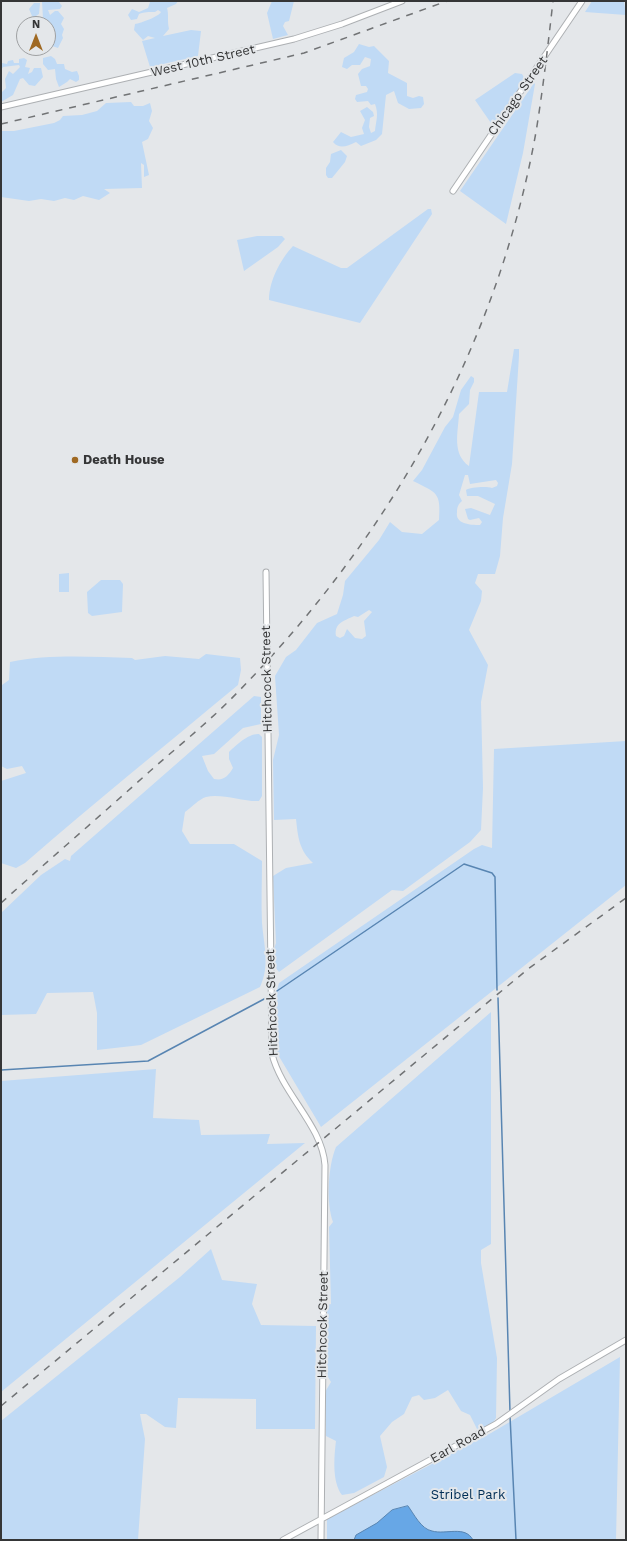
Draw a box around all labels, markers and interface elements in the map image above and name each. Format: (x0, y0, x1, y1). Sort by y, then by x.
north arrow (16, 16, 56, 56)
text: N (32, 18, 40, 31)
street label: West 10th Street (149, 41, 257, 81)
street label: Chicago Street (485, 53, 551, 139)
place label: Death House (83, 452, 165, 468)
marker: Death House (70, 455, 80, 465)
street label: Hitchcock Street (258, 625, 276, 733)
street label: Hitchcock Street (262, 949, 282, 1057)
street label: Hitchcock Street (314, 1271, 332, 1379)
street label: Earl Road (427, 1423, 489, 1467)
park label: Stribel Park (431, 1487, 505, 1503)

